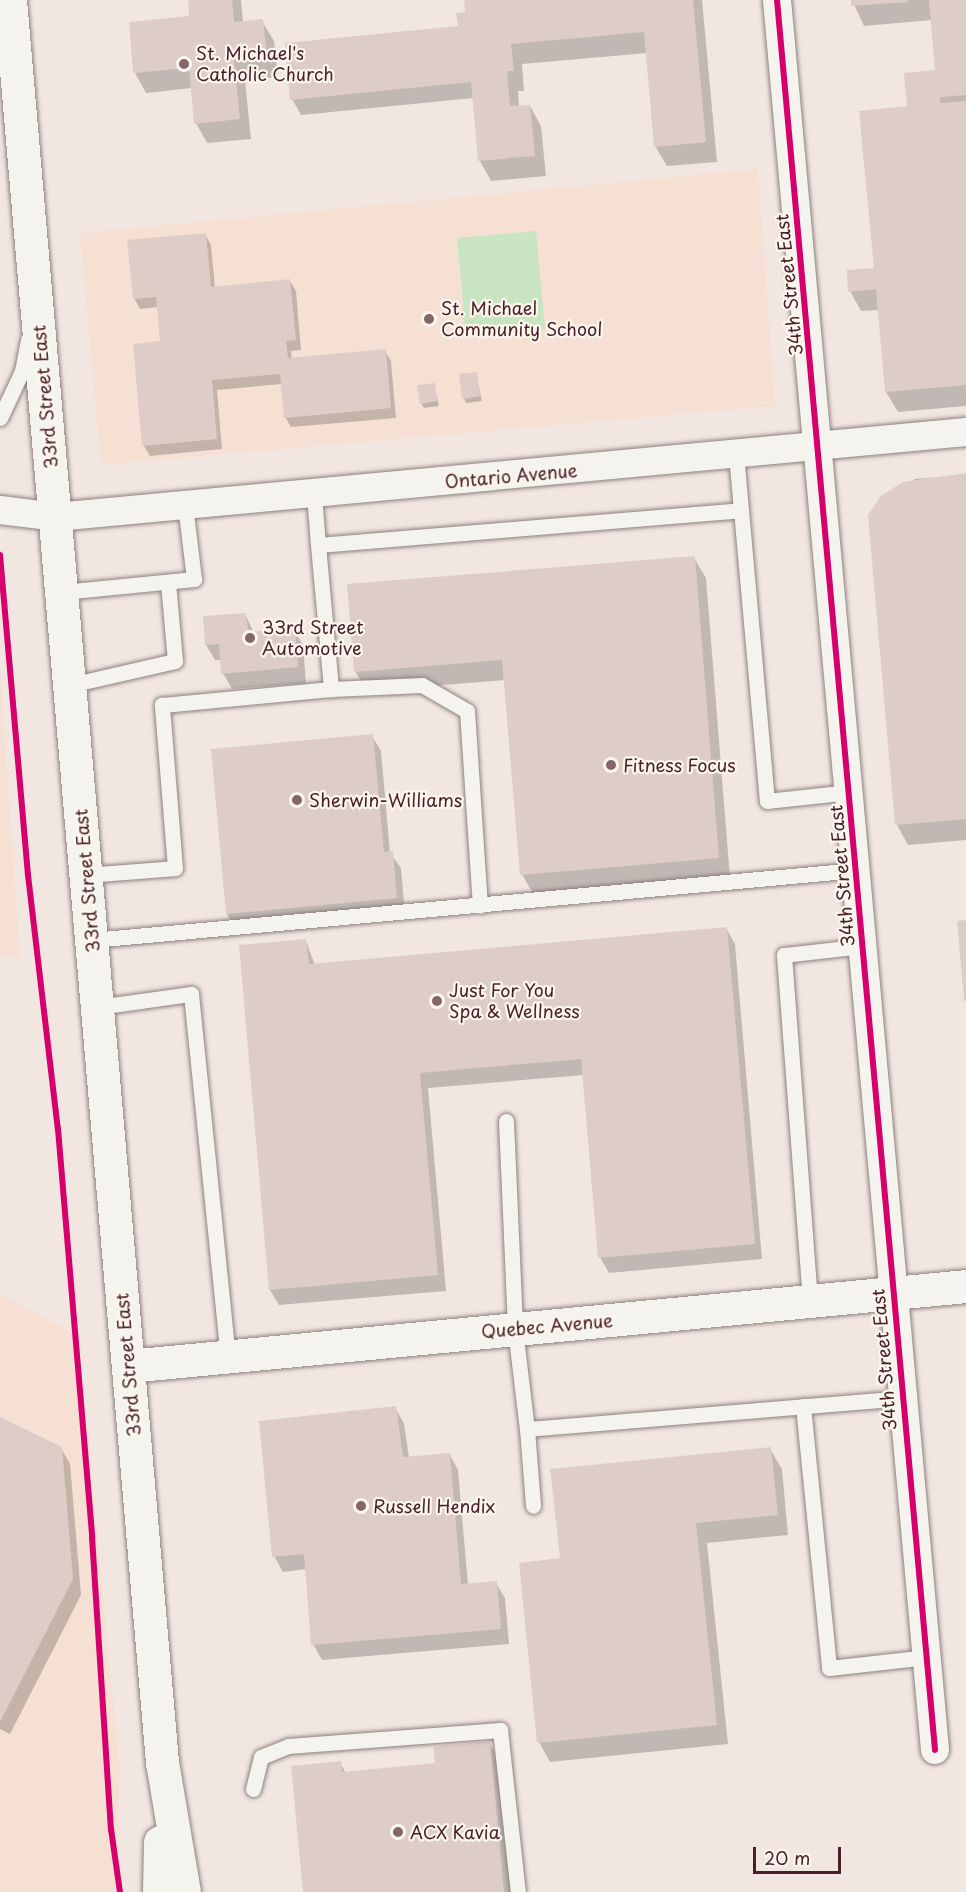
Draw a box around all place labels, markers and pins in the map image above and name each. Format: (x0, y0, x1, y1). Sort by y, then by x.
place label: St. Michael's Catholic Church (196, 43, 335, 86)
marker: St. Michael's Catholic Church (177, 57, 191, 71)
place label: St. Michael Community School (441, 298, 604, 340)
marker: St. Michael Community School (422, 312, 436, 326)
place label: 33rd Street Automotive (262, 617, 364, 660)
marker: 33rd Street Automotive (243, 631, 257, 645)
place label: Fitness Focus (623, 754, 735, 776)
marker: Fitness Focus (604, 758, 618, 772)
place label: Sherwin-Williams (309, 789, 462, 811)
marker: Sherwin-Williams (290, 793, 304, 807)
place label: Just For You Spa & Wellness (449, 980, 581, 1022)
marker: Just For You Spa & Wellness (430, 994, 444, 1008)
place label: Russell Hendix (373, 1495, 497, 1517)
marker: Russell Hendix (354, 1499, 368, 1513)
place label: ACX Kavia (410, 1821, 502, 1843)
marker: ACX Kavia (391, 1825, 405, 1839)

